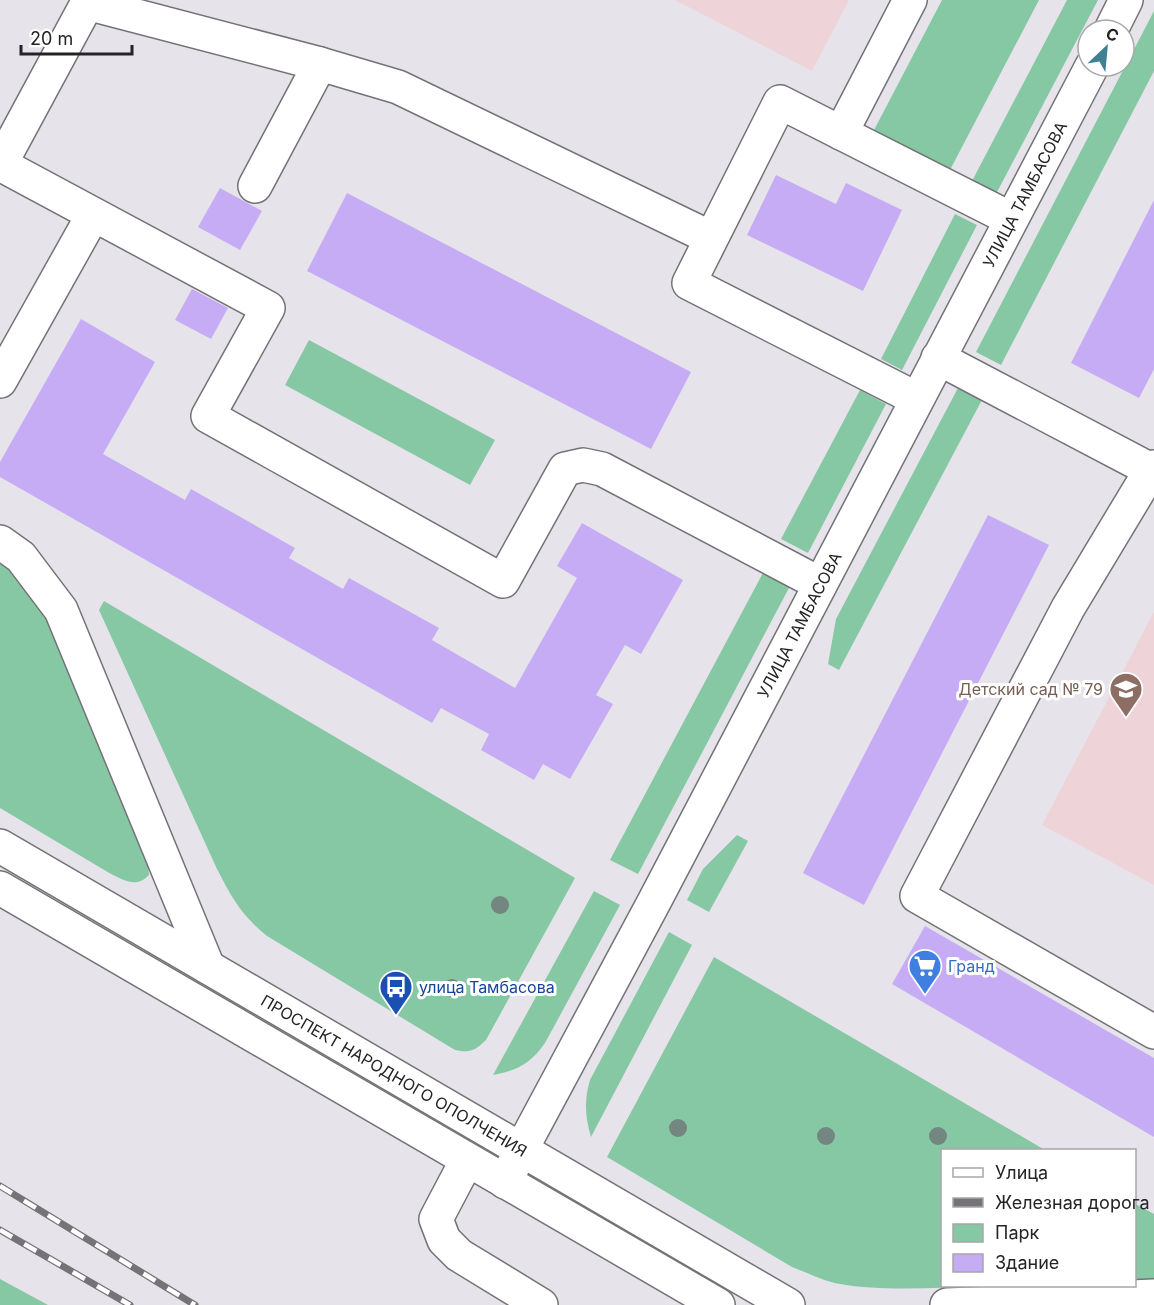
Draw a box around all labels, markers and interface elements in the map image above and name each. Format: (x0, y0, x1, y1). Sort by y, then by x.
scale bar (21, 18, 132, 56)
north arrow (1076, 18, 1136, 78)
text: С (1103, 23, 1122, 46)
text: 20 m (30, 28, 73, 49)
street label: УЛИЦА ТАМБАСОВА (978, 118, 1071, 271)
street label: УЛИЦА ТАМБАСОВА (753, 549, 846, 701)
school or university icon: Детский сад № 79 (1108, 671, 1144, 718)
place label: Детский сад № 79 (959, 679, 1103, 699)
supermarket icon: Гранд (907, 948, 943, 995)
place label: Гранд (948, 956, 995, 976)
bus stop icon: улица Тамбасова (378, 969, 414, 1016)
place label: улица Тамбасова (419, 977, 555, 997)
street label: ПРОСПЕКТ НАРОДНОГО ОПОЛЧЕНИЯ (257, 990, 531, 1161)
legend (941, 1149, 1136, 1287)
text: Улица (995, 1162, 1048, 1183)
text: Железная дорога (995, 1192, 1150, 1213)
text: Парк (995, 1222, 1040, 1243)
text: Здание (995, 1252, 1059, 1273)

